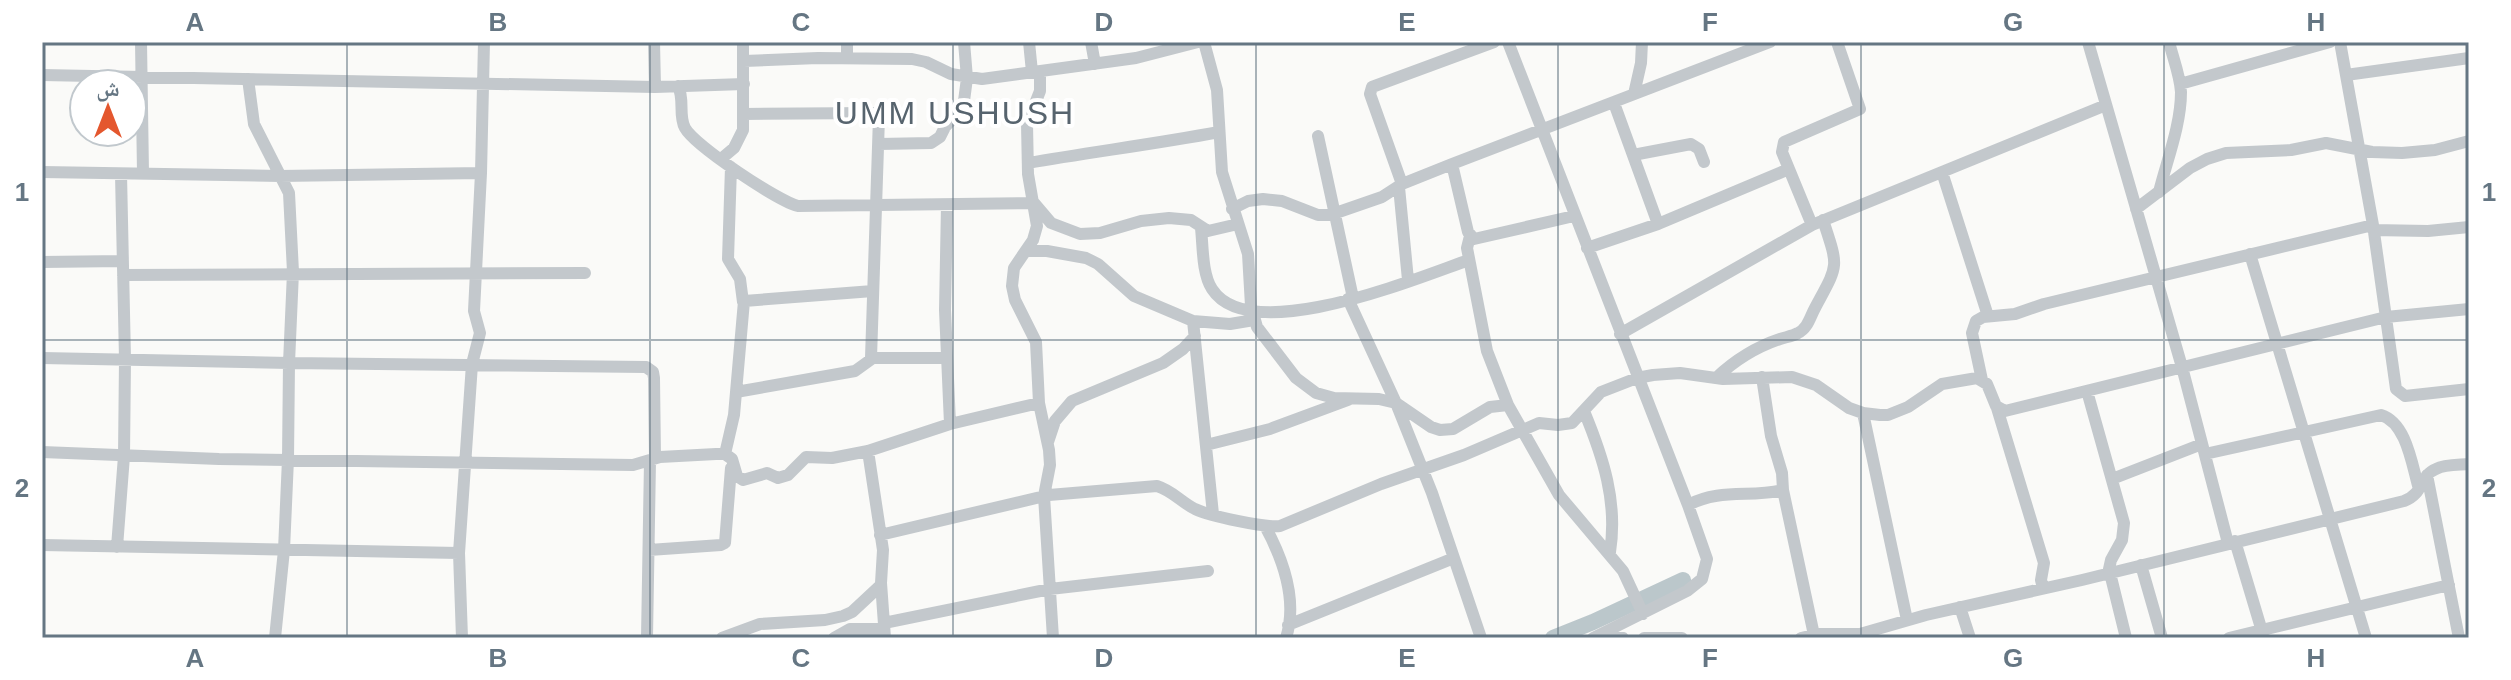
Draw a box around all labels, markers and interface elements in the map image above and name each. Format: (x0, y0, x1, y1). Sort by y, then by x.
text: A (186, 7, 205, 37)
text: B (489, 7, 507, 37)
text: C (792, 7, 811, 37)
text: D (1095, 7, 1113, 37)
text: E (1398, 7, 1416, 37)
text: F (1702, 7, 1718, 37)
text: G (2003, 7, 2023, 37)
text: H (2307, 7, 2325, 37)
north arrow (68, 68, 148, 148)
text: ش (96, 76, 120, 102)
district label: UMM USHUSH (835, 95, 1075, 131)
text: 1 (15, 177, 29, 207)
text: 1 (2482, 177, 2496, 207)
text: 2 (15, 473, 29, 503)
text: 2 (2482, 473, 2496, 503)
text: A (186, 643, 205, 673)
text: B (489, 643, 507, 673)
text: C (792, 643, 811, 673)
text: D (1095, 643, 1113, 673)
text: E (1398, 643, 1416, 673)
text: F (1702, 643, 1718, 673)
text: G (2003, 643, 2023, 673)
text: H (2307, 643, 2325, 673)

